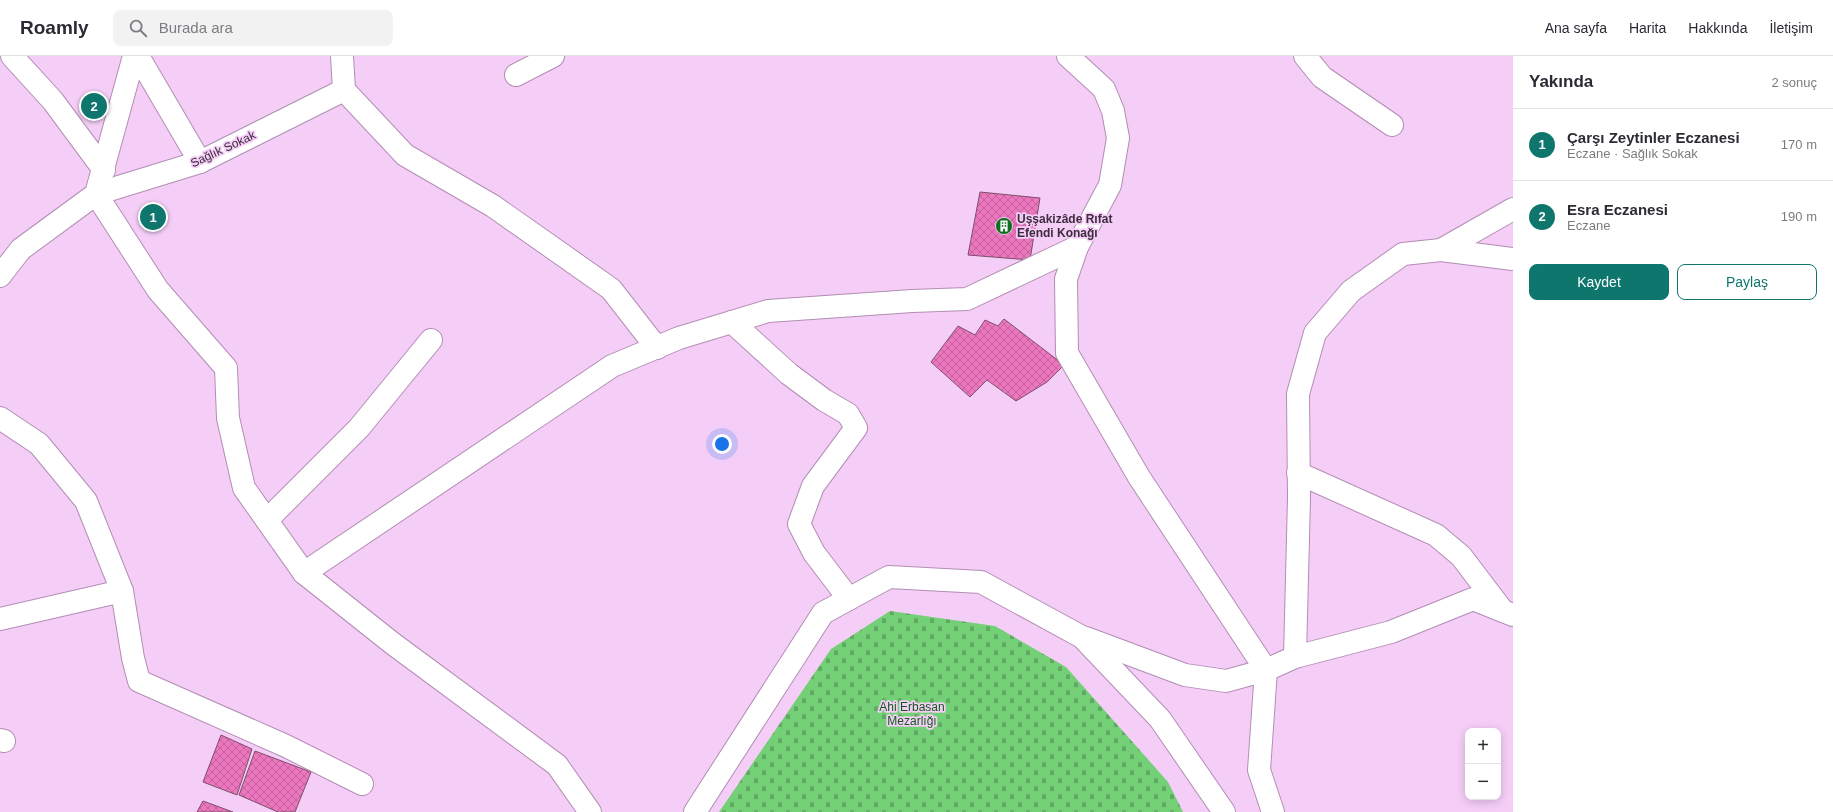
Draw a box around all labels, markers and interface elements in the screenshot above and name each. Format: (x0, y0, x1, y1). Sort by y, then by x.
search box (113, 10, 393, 46)
text: Roamly (20, 17, 89, 38)
icon: search (127, 17, 149, 39)
text: Burada ara (159, 19, 233, 36)
text: Ana sayfa (1545, 20, 1607, 36)
text: Harita (1629, 20, 1666, 36)
text: Hakkında (1688, 20, 1747, 36)
text: İletişim (1769, 20, 1813, 36)
text: Yakında (1529, 72, 1593, 91)
text: 2 sonuç (1771, 75, 1817, 90)
pin: 2 (81, 91, 107, 121)
street label: Sağlık Sokak (188, 127, 259, 170)
text: Çarşı Zeytinler Eczanesi (1567, 129, 1740, 146)
text: 1 (1538, 137, 1546, 152)
text: 170 m (1781, 137, 1817, 152)
text: Eczane · Sağlık Sokak (1567, 146, 1698, 161)
text: Esra Eczanesi (1567, 201, 1668, 218)
pin: 1 (140, 202, 166, 232)
text: 2 (1538, 209, 1546, 224)
text: 190 m (1781, 209, 1817, 224)
place label: Uşşakizâde Rıfat Efendi Konağı (1017, 212, 1112, 240)
building icon: Uşşakizâde Rıfat Efendi Konağı (994, 216, 1014, 236)
text: Eczane (1567, 218, 1610, 233)
button: Kaydet (1529, 264, 1669, 300)
button: Paylaş (1677, 264, 1817, 300)
your location (712, 434, 732, 454)
park label: Ahi Erbasan Mezarlığı (879, 700, 945, 728)
map controls (1465, 728, 1501, 800)
button: + (1465, 728, 1501, 764)
button: − (1465, 764, 1501, 800)

